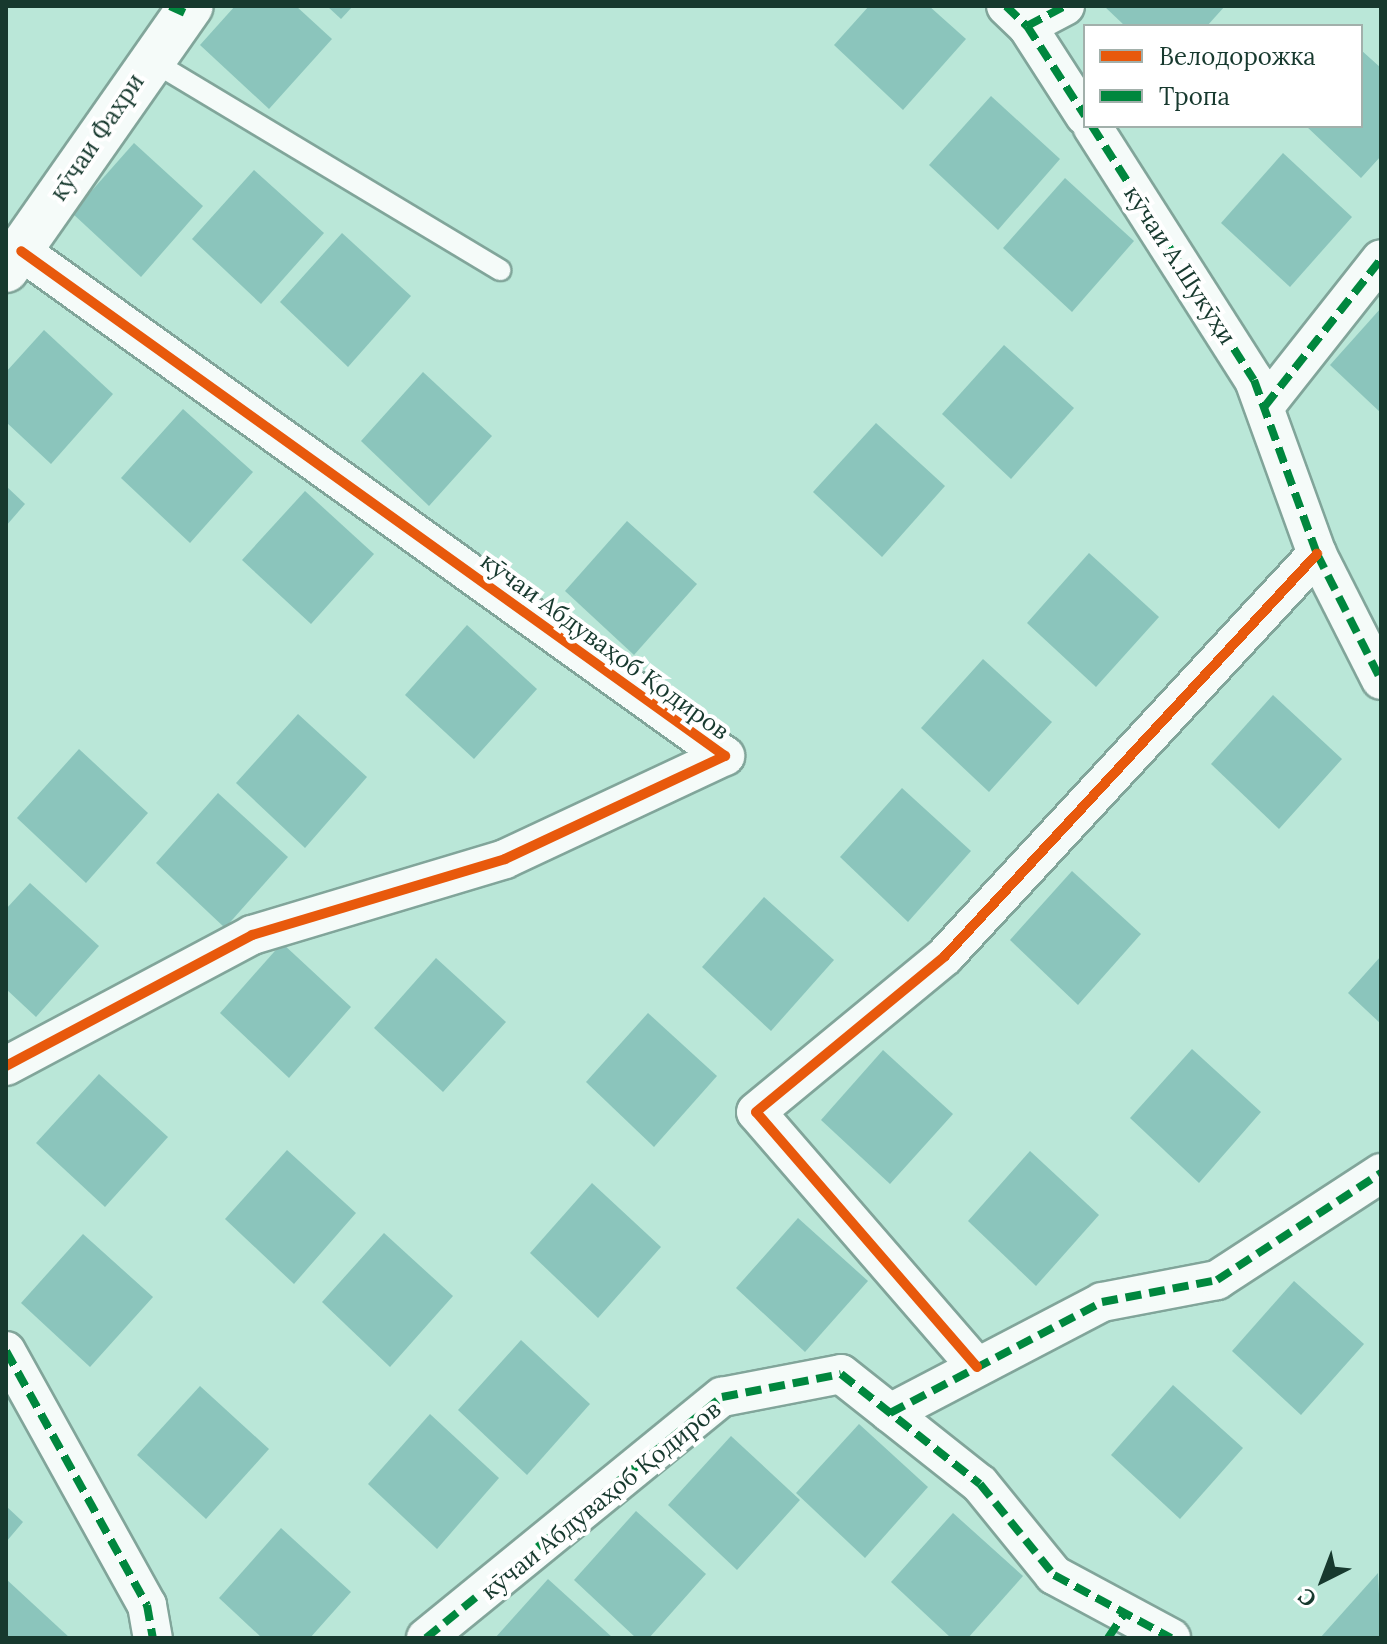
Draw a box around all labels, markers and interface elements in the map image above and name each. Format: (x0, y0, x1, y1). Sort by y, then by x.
legend (1083, 24, 1363, 128)
text: Велодорожка (1159, 41, 1316, 72)
street label: кӯчаи Фахри (44, 68, 150, 206)
text: Тропа (1159, 81, 1230, 112)
street label: кӯчаи А.Шукӯҳи (1118, 180, 1242, 350)
street label: кӯчаи Абдуваҳоб Қодиров (475, 546, 735, 746)
street label: кӯчаи Абдуваҳоб Қодиров (476, 1395, 726, 1605)
north arrow (1283, 1540, 1363, 1620)
text: С (1292, 1582, 1322, 1613)

